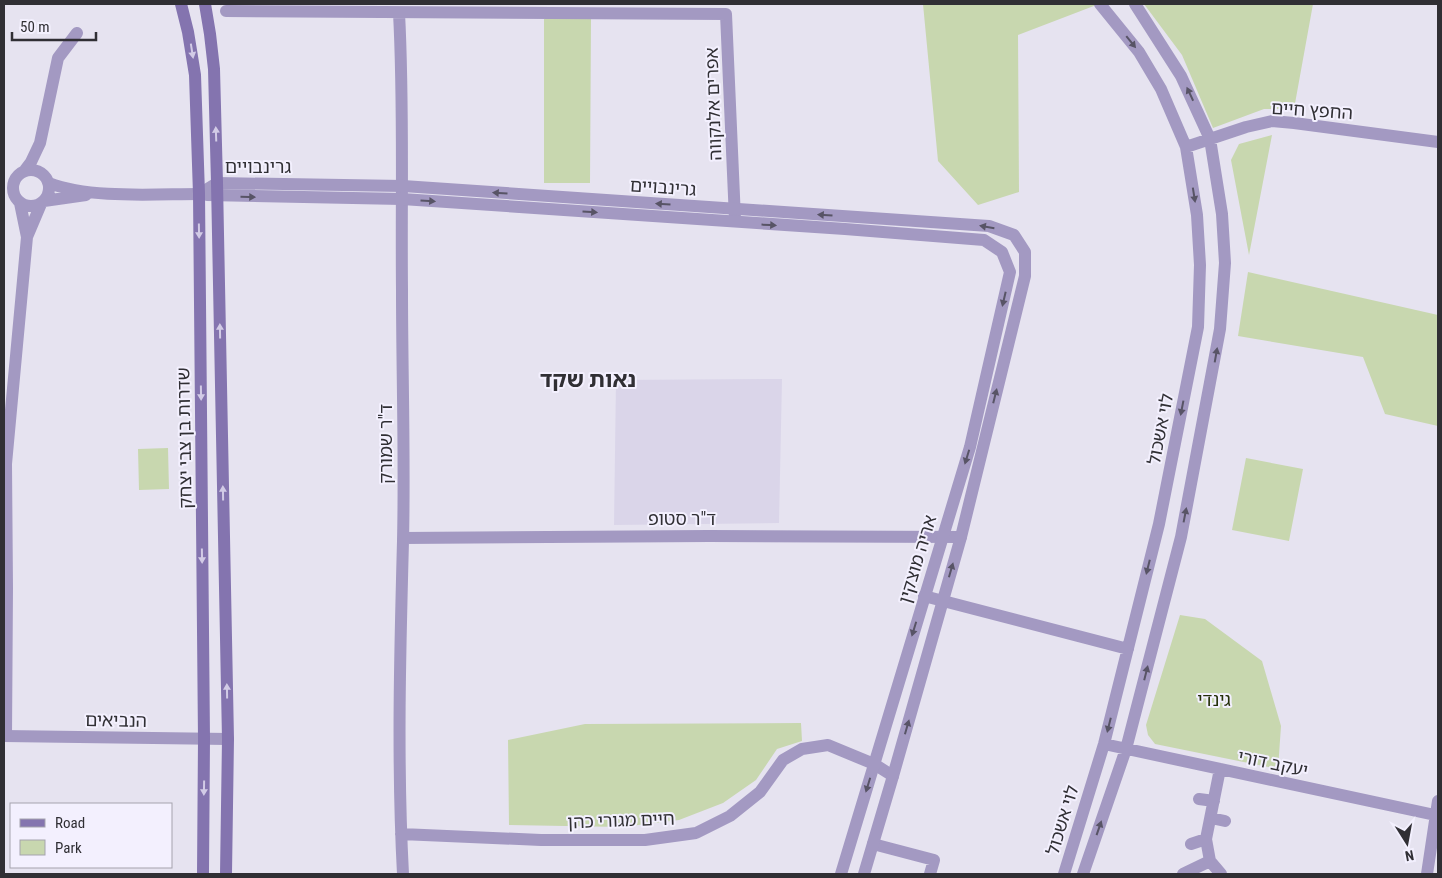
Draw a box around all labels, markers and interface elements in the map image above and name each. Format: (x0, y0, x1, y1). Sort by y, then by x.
scale bar (12, 10, 96, 42)
text: 50 m (20, 18, 50, 36)
one-way arrow (1125, 35, 1136, 48)
one-way arrow (188, 44, 196, 60)
street label: אפרים אלנקווה (701, 47, 725, 161)
one-way arrow (1185, 87, 1194, 102)
street label: החפץ חיים (1270, 97, 1354, 123)
one-way arrow (211, 126, 219, 142)
street label: גרינבויים (225, 156, 291, 177)
street label: גרינבויים (629, 174, 697, 200)
one-way arrow (1190, 187, 1198, 203)
one-way arrow (492, 188, 508, 196)
one-way arrow (240, 193, 256, 201)
one-way arrow (420, 197, 436, 205)
one-way arrow (654, 200, 670, 208)
one-way arrow (582, 208, 598, 216)
one-way arrow (816, 211, 832, 219)
one-way arrow (762, 221, 778, 229)
one-way arrow (978, 222, 994, 230)
one-way arrow (196, 223, 204, 239)
one-way arrow (1000, 291, 1008, 306)
one-way arrow (215, 322, 223, 338)
one-way arrow (1212, 347, 1220, 363)
street label: שדרות בן צבי יצחק (172, 367, 196, 509)
district label: נאות שקד (540, 367, 636, 392)
one-way arrow (197, 386, 205, 402)
one-way arrow (992, 388, 1000, 403)
street label: לוי אשכול (1143, 392, 1177, 466)
one-way arrow (1177, 401, 1185, 417)
street label: ד"ר שמורק (375, 404, 396, 484)
one-way arrow (963, 450, 971, 465)
one-way arrow (219, 485, 227, 501)
one-way arrow (1182, 507, 1190, 523)
street label: ד"ר סטופ (648, 508, 716, 529)
street label: אריה מוצקין (894, 512, 940, 606)
one-way arrow (198, 548, 206, 564)
one-way arrow (1144, 560, 1152, 575)
one-way arrow (948, 563, 956, 578)
one-way arrow (910, 622, 918, 637)
one-way arrow (1142, 665, 1150, 680)
one-way arrow (223, 682, 231, 698)
park label: גינדי (1197, 689, 1231, 710)
street label: הנביאים (85, 709, 147, 731)
one-way arrow (1105, 717, 1113, 732)
one-way arrow (904, 719, 912, 734)
street label: יעקב דורי (1236, 745, 1310, 781)
one-way arrow (863, 777, 871, 792)
one-way arrow (200, 780, 208, 796)
street label: לוי אשכול (1041, 782, 1083, 858)
legend (10, 803, 172, 868)
street label: חיים מגורי כהן (567, 808, 675, 832)
text: Road (55, 814, 85, 832)
north arrow (1382, 818, 1432, 868)
one-way arrow (1095, 820, 1103, 835)
text: Park (55, 839, 82, 857)
text: N (1404, 847, 1415, 864)

